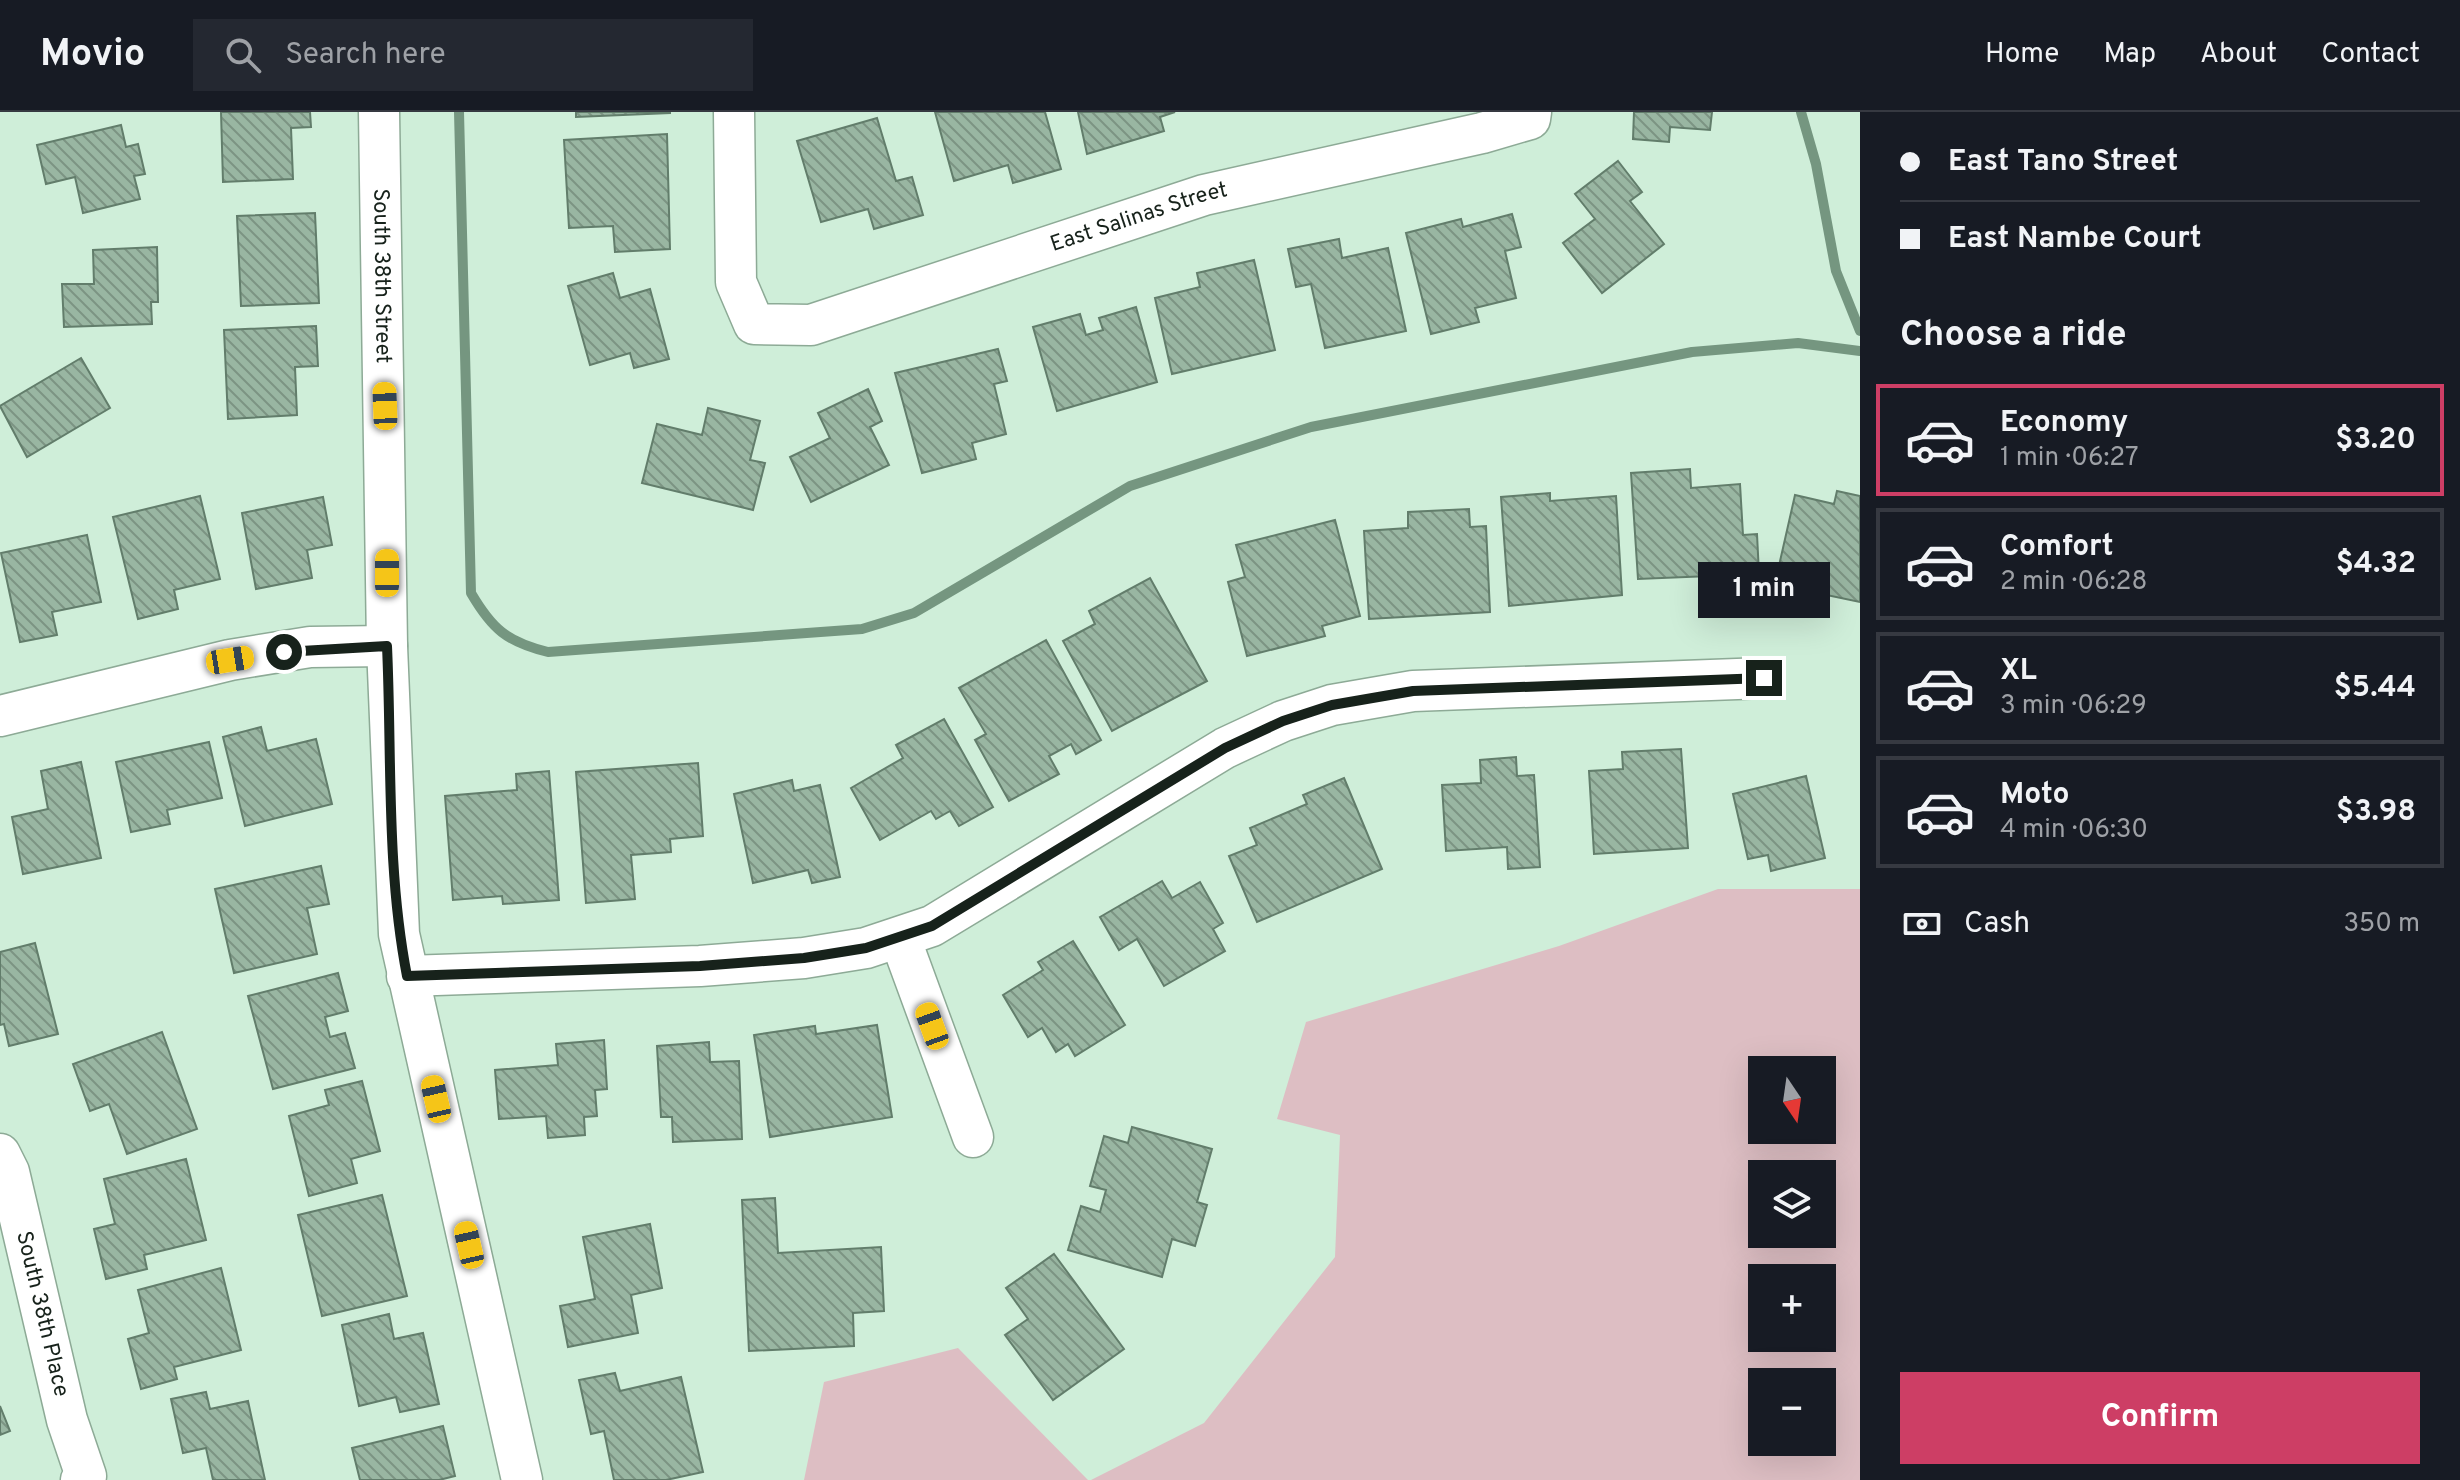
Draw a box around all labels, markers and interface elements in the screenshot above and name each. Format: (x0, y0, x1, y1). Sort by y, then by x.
search box (193, 19, 753, 91)
text: Movio (40, 31, 145, 80)
icon: search (221, 33, 265, 77)
text: Search here (285, 37, 446, 74)
text: Home (1985, 37, 2059, 73)
text: Map (2103, 37, 2156, 73)
text: About (2200, 37, 2277, 73)
text: Contact (2321, 37, 2420, 73)
text: East Tano Street (1948, 144, 2178, 181)
street label: East Salinas Street (1047, 177, 1230, 258)
street label: South 38th Street (367, 188, 396, 364)
text: East Nambe Court (1948, 221, 2202, 258)
text: Choose a ride (1900, 313, 2126, 359)
car (372, 382, 398, 430)
icon: car (1904, 404, 1976, 476)
text: Economy (2000, 405, 2128, 442)
text: $3.20 (2335, 422, 2416, 459)
text: 1 min · 06:27 (2000, 442, 2139, 475)
icon: car (1904, 528, 1976, 600)
text: Comfort (2000, 529, 2113, 566)
text: $4.32 (2336, 546, 2416, 583)
car (375, 549, 399, 597)
callout: 1 min (1698, 562, 1830, 618)
text: 2 min · 06:28 (2000, 566, 2147, 599)
text: 1 min (1733, 573, 1795, 606)
route start (266, 634, 302, 670)
car (204, 644, 256, 676)
icon: car (1904, 652, 1976, 724)
text: XL (2000, 653, 2037, 690)
route end (1746, 660, 1782, 696)
text: $5.44 (2334, 670, 2416, 707)
text: 3 min · 06:29 (2000, 690, 2147, 723)
icon: car (1904, 776, 1976, 848)
text: Moto (2000, 777, 2070, 814)
text: $3.98 (2336, 794, 2416, 831)
text: 4 min · 06:30 (2000, 814, 2148, 847)
icon: cash (1900, 902, 1944, 946)
text: Cash (1964, 906, 2030, 943)
text: 350 m (2343, 908, 2420, 941)
car (913, 999, 951, 1053)
north arrow (1748, 1056, 1836, 1144)
map controls (1748, 1056, 1836, 1456)
car (419, 1073, 453, 1125)
button: layers (1748, 1160, 1836, 1248)
car (452, 1219, 486, 1271)
street label: South 38th Place (10, 1229, 75, 1400)
button: + (1748, 1264, 1836, 1352)
button: − (1748, 1368, 1836, 1456)
button: Confirm (1900, 1372, 2420, 1464)

